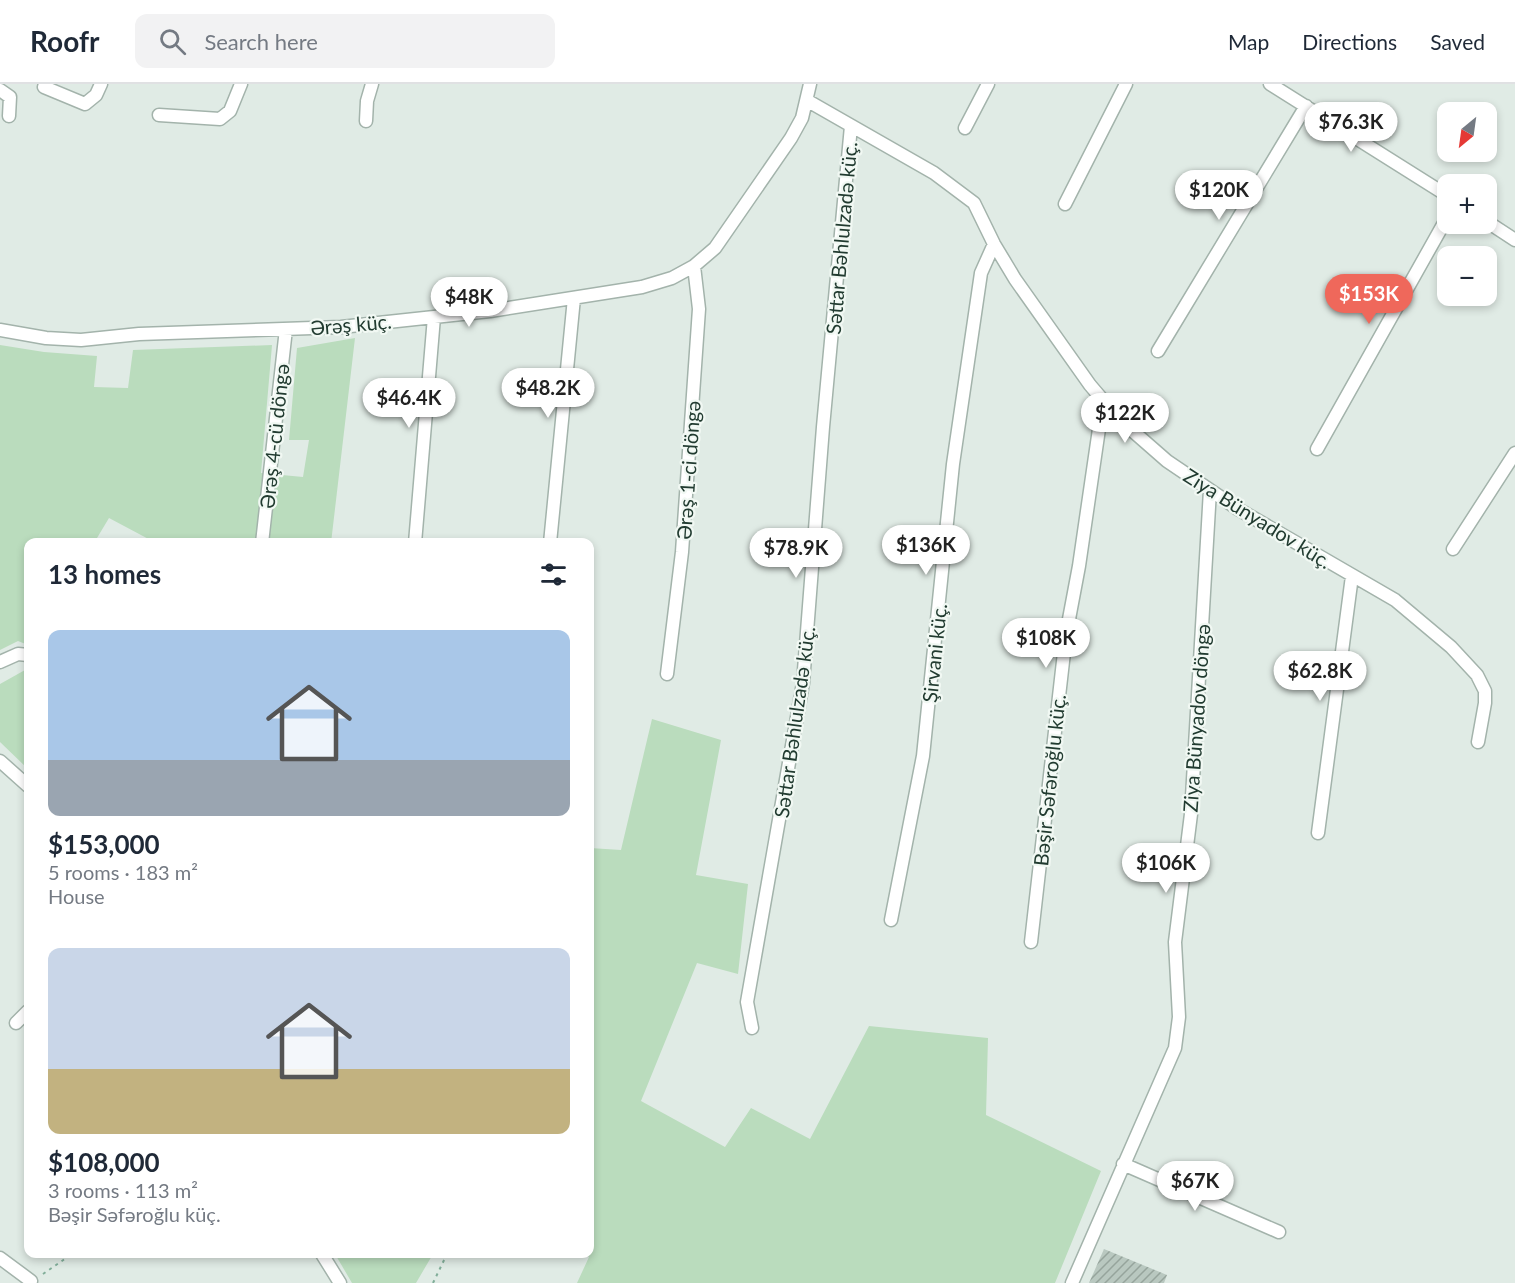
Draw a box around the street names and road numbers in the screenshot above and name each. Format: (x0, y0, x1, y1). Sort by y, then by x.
street label: Səttar Bəhlulzadə küç. (821, 141, 861, 335)
street label: Ərəş küç. (309, 308, 393, 340)
street label: Ərəş 4-cü döngə (254, 362, 294, 510)
street label: Ərəş 1-ci döngə (671, 400, 705, 540)
street label: Ziya Bünyadov küç. (1180, 463, 1336, 573)
street label: Şirvani küç. (917, 602, 951, 704)
street label: Ziya Bünyadov döngə (1177, 623, 1215, 813)
street label: Səttar Bəhlulzadə küç. (769, 625, 819, 819)
street label: Bəşir Səfəroğlu küç. (1028, 693, 1070, 867)

